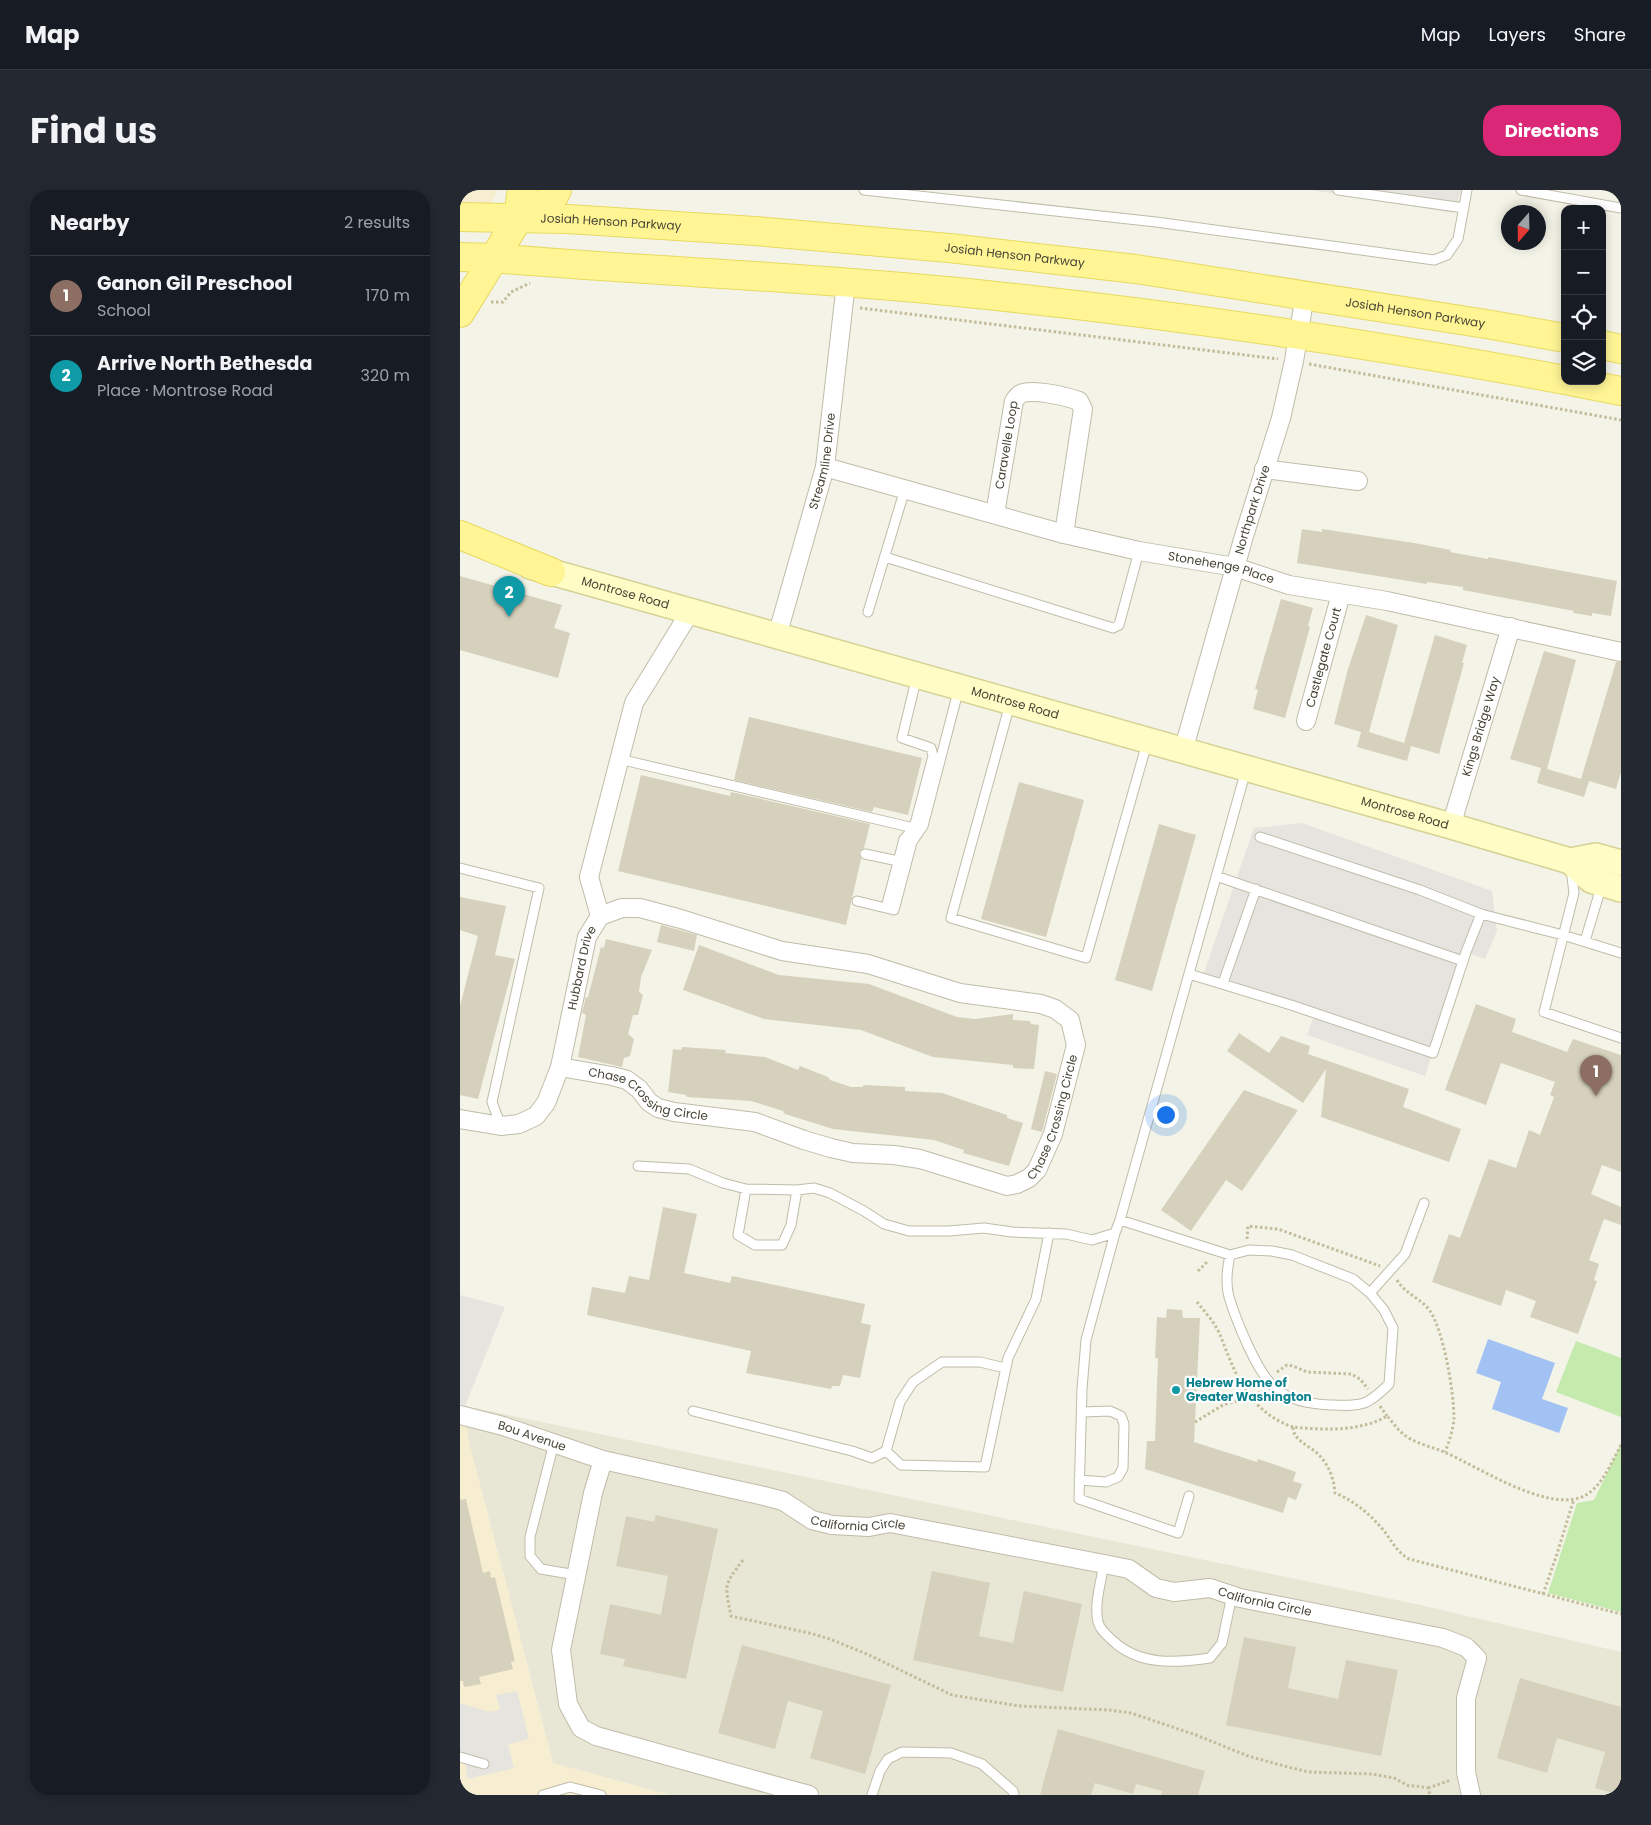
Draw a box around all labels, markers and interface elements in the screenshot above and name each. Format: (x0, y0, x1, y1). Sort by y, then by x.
text: Map (25, 18, 80, 51)
text: Map (1421, 22, 1461, 47)
text: Layers (1489, 22, 1546, 47)
text: Share (1574, 22, 1626, 47)
button: Directions (1483, 105, 1621, 156)
text: Find us (30, 106, 157, 155)
north arrow (1501, 205, 1546, 250)
map controls (1561, 205, 1606, 385)
button: + (1561, 205, 1606, 250)
text: Nearby (50, 208, 130, 237)
street label: Josiah Henson Parkway (540, 209, 682, 234)
text: 2 results (344, 211, 410, 234)
street label: Josiah Henson Parkway (944, 239, 1086, 271)
button: − (1561, 250, 1606, 295)
text: Ganon Gil Preschool (97, 270, 292, 297)
text: 1 (63, 284, 69, 307)
text: 170 m (365, 284, 410, 307)
street label: Josiah Henson Parkway (1344, 293, 1487, 332)
button: locate (1561, 295, 1606, 340)
text: School (97, 299, 151, 322)
button: layers (1561, 340, 1606, 385)
text: Arrive North Bethesda (97, 350, 312, 377)
text: 2 (61, 364, 71, 387)
text: 320 m (361, 364, 410, 387)
text: Place · Montrose Road (97, 379, 273, 402)
street label: Caravelle Loop (990, 399, 1022, 490)
street label: Streamline Drive (804, 412, 839, 511)
street label: Northpark Drive (1230, 463, 1274, 556)
street label: Stonehenge Place (1167, 547, 1277, 588)
street label: Montrose Road (580, 572, 671, 613)
pin: 2 (493, 576, 525, 617)
street label: Castlegate Court (1301, 605, 1345, 709)
street label: Kings Bridge Way (1457, 674, 1504, 778)
street label: Montrose Road (969, 682, 1061, 723)
street label: Montrose Road (1359, 792, 1451, 833)
street label: Hubbard Drive (563, 922, 600, 1012)
street label: Chase Crossing Circle (1023, 1052, 1081, 1184)
pin: 1 (1580, 1055, 1612, 1096)
street label: Chase Crossing Circle (587, 1063, 709, 1124)
your location (1153, 1102, 1179, 1128)
place label: Hebrew Home of Greater Washington (1186, 1374, 1312, 1405)
marker: Hebrew Home of Greater Washington (1170, 1384, 1182, 1396)
street label: Bou Avenue (496, 1416, 569, 1455)
street label: California Circle (809, 1511, 907, 1535)
street label: California Circle (1216, 1582, 1313, 1620)

